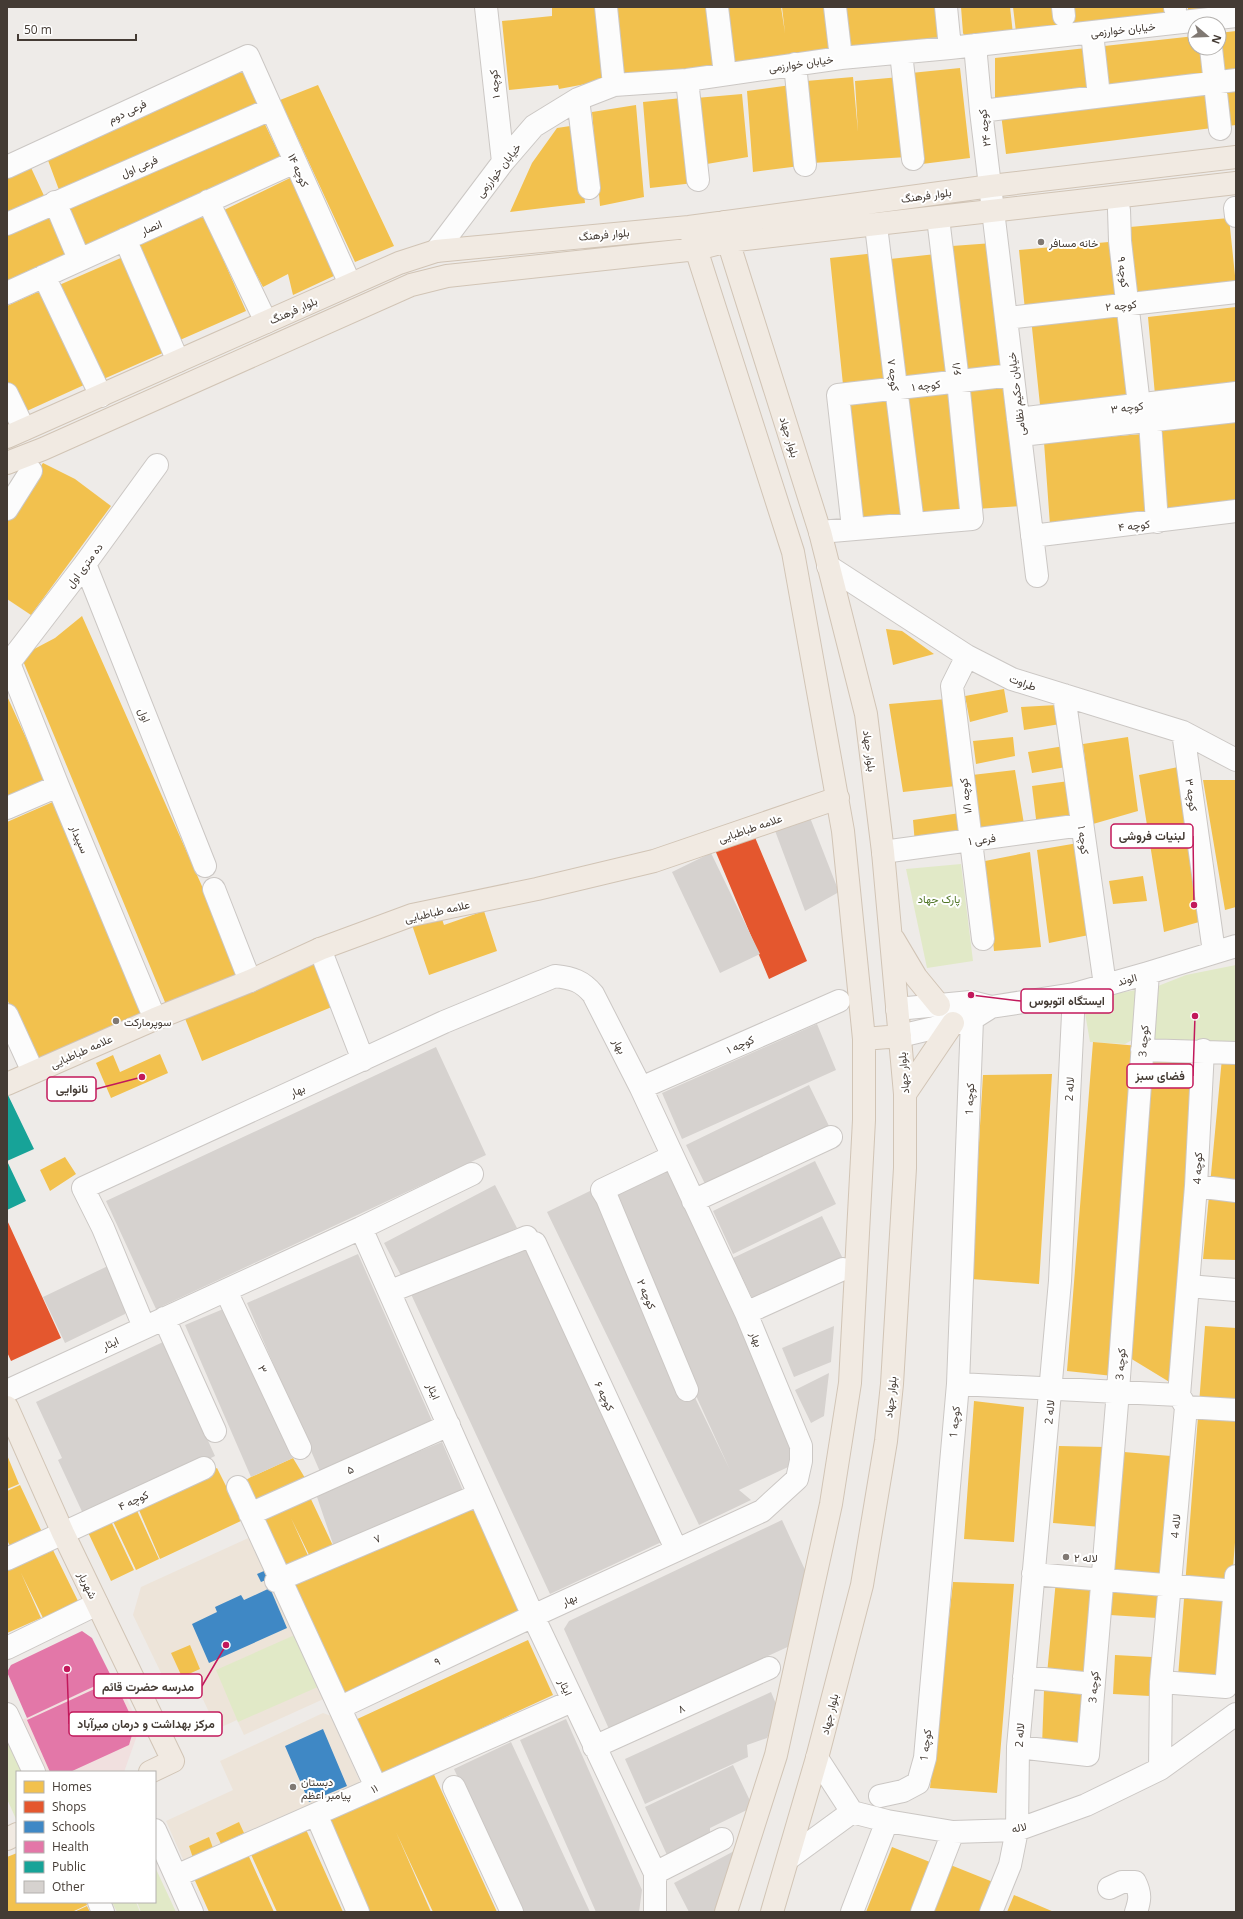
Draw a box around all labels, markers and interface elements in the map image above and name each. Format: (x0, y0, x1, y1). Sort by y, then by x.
scale bar (18, 16, 136, 42)
north arrow (1187, 16, 1227, 56)
street label: خیابان خوارزمی (1090, 18, 1156, 40)
text: 50 m (24, 21, 52, 38)
text: N (1208, 33, 1225, 46)
street label: خیابان خوارزمی (768, 51, 834, 75)
street label: کوچه ۱ (485, 69, 504, 99)
street label: فرعی دوم (105, 96, 149, 127)
street label: کوچه ۲۴ (974, 108, 995, 148)
street label: خیابان خوارزمی (472, 140, 524, 200)
street label: کوچه ۱۴ (284, 151, 313, 190)
street label: فرعی اول (118, 152, 160, 180)
street label: بلوار فرهنگ (900, 184, 952, 206)
street label: انصار (137, 216, 164, 239)
street label: بلوار فرهنگ (578, 224, 630, 244)
place label: خانه مسافر (1048, 235, 1098, 250)
marker: خانه مسافر (1036, 237, 1046, 247)
street label: کوچه ۹ (1113, 256, 1134, 289)
street label: بلوار فرهنگ (267, 293, 319, 327)
street label: کوچه ۲ (1105, 296, 1138, 315)
street label: خیابان حکیم نظامی (1003, 351, 1030, 437)
street label: کوچه ۷ (884, 358, 903, 392)
street label: ۶/۱ (948, 362, 964, 376)
street label: کوچه ۱ (911, 376, 941, 395)
street label: کوچه ۳ (1110, 398, 1145, 417)
street label: بلوار جهاد (777, 415, 803, 459)
street label: کوچه ۴ (1117, 516, 1151, 535)
street label: ده متری اول (62, 540, 106, 590)
street label: طراوت (1007, 670, 1039, 694)
street label: اول (135, 705, 155, 725)
street label: بلوار جهاد (860, 729, 880, 773)
street label: کوچه ۱/۱ (955, 777, 976, 815)
street label: کوچه ۳ (1181, 778, 1202, 813)
street label: علامه طباطبایی (716, 810, 784, 846)
street label: سپیدار (66, 822, 93, 856)
callout: لبنیات فروشی (1111, 824, 1193, 848)
street label: کوچه ۱ (1074, 825, 1093, 855)
text: لبنیات فروشی (1119, 827, 1185, 844)
street label: فرعی ۱ (967, 830, 997, 848)
park label: پارک جهاد (918, 891, 960, 907)
street label: علامه طباطبایی (403, 896, 471, 926)
street label: الوند (1116, 969, 1138, 989)
callout: ایستگاه اتوبوس (1021, 989, 1113, 1013)
text: ایستگاه اتوبوس (1029, 992, 1105, 1009)
place label: سوپرمارکت (124, 1014, 172, 1030)
marker: سوپرمارکت (111, 1016, 121, 1026)
street label: کوچه 3 (1134, 1024, 1153, 1058)
street label: علامه طباطبایی (48, 1031, 115, 1071)
street label: کوچه ۱ (724, 1031, 757, 1058)
street label: بهار (609, 1035, 630, 1056)
street label: بلوار جهاد (894, 1052, 912, 1094)
callout: فضای سبز (1127, 1064, 1193, 1088)
text: فضای سبز (1134, 1067, 1185, 1084)
street label: لاله 2 (1061, 1076, 1077, 1102)
callout: نانوایی (47, 1077, 96, 1101)
text: نانوایی (56, 1080, 89, 1097)
street label: بهار (286, 1080, 307, 1100)
street label: کوچه 1 (961, 1083, 978, 1115)
street label: کوچه 4 (1189, 1152, 1206, 1184)
street label: کوچه ۲ (633, 1277, 660, 1312)
street label: بهار (747, 1328, 767, 1349)
street label: ایثار (98, 1333, 121, 1354)
street label: کوچه 3 (1111, 1347, 1130, 1381)
street label: ۳ (255, 1363, 271, 1375)
street label: بلوار جهاد (880, 1375, 900, 1419)
street label: ایثار (423, 1379, 444, 1402)
street label: کوچه ۶ (591, 1379, 618, 1414)
street label: لاله 2 (1040, 1399, 1058, 1425)
street label: کوچه 1 (945, 1405, 964, 1439)
street label: ۵ (344, 1461, 356, 1477)
street label: کوچه ۴ (115, 1486, 151, 1514)
street label: لاله 4 (1166, 1513, 1184, 1539)
street label: ۷ (371, 1530, 383, 1546)
place label: لاله ۲ (1074, 1550, 1098, 1565)
marker: لاله ۲ (1061, 1552, 1071, 1562)
street label: شهریار (75, 1568, 101, 1601)
street label: بهار (558, 1589, 579, 1609)
street label: ۹ (431, 1653, 443, 1669)
street label: کوچه 3 (1084, 1670, 1103, 1704)
callout: مدرسه حضرت قائم (94, 1674, 202, 1698)
street label: ایثار (555, 1675, 576, 1698)
text: مدرسه حضرت قائم (102, 1678, 195, 1695)
street label: بلوار جهاد (817, 1692, 841, 1736)
street label: ۸ (675, 1700, 687, 1716)
callout: مرکز بهداشت و درمان میرآباد (69, 1712, 222, 1736)
text: مرکز بهداشت و درمان میرآباد (77, 1715, 215, 1732)
street label: لاله 2 (1011, 1722, 1027, 1748)
street label: کوچه 1 (916, 1728, 935, 1762)
legend (16, 1771, 156, 1903)
place label: دبستان پیامبر اعظم (301, 1774, 351, 1803)
text: Homes (52, 1778, 92, 1795)
street label: ۱۱ (368, 1780, 380, 1796)
marker: دبستان پیامبر اعظم (288, 1782, 298, 1792)
text: Shops (52, 1798, 87, 1815)
text: Schools (52, 1818, 95, 1835)
street label: لاله (1010, 1818, 1028, 1836)
text: Health (52, 1838, 89, 1855)
text: Public (52, 1858, 86, 1875)
text: Other (52, 1878, 85, 1895)

